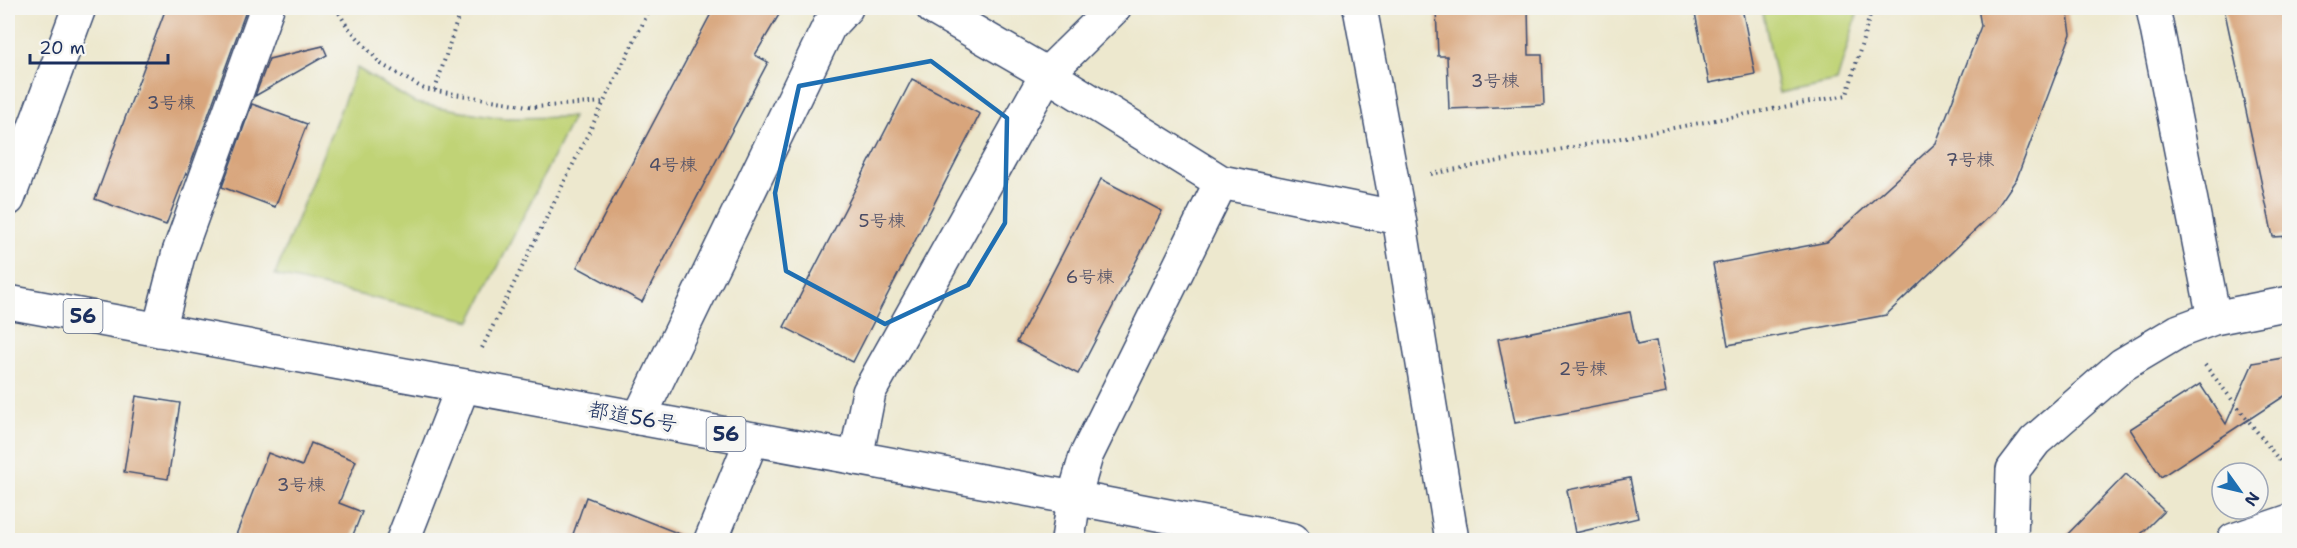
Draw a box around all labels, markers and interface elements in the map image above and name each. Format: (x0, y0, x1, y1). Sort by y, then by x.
scale bar (30, 27, 168, 65)
text: 20 m (39, 36, 85, 60)
house number: 3号棟 (1471, 69, 1519, 93)
house number: 3号棟 (147, 91, 195, 115)
house number: 7号棟 (1946, 148, 1994, 172)
house number: 4号棟 (649, 153, 697, 177)
house number: 5号棟 (858, 209, 906, 233)
house number: 6号棟 (1066, 265, 1114, 289)
road number: 56 (64, 299, 103, 333)
house number: 2号棟 (1559, 357, 1607, 381)
street label: 都道56号 (586, 395, 680, 439)
road number: 56 (706, 417, 746, 451)
north arrow (2210, 461, 2270, 521)
house number: 3号棟 (277, 473, 325, 497)
text: N (2240, 488, 2264, 510)

